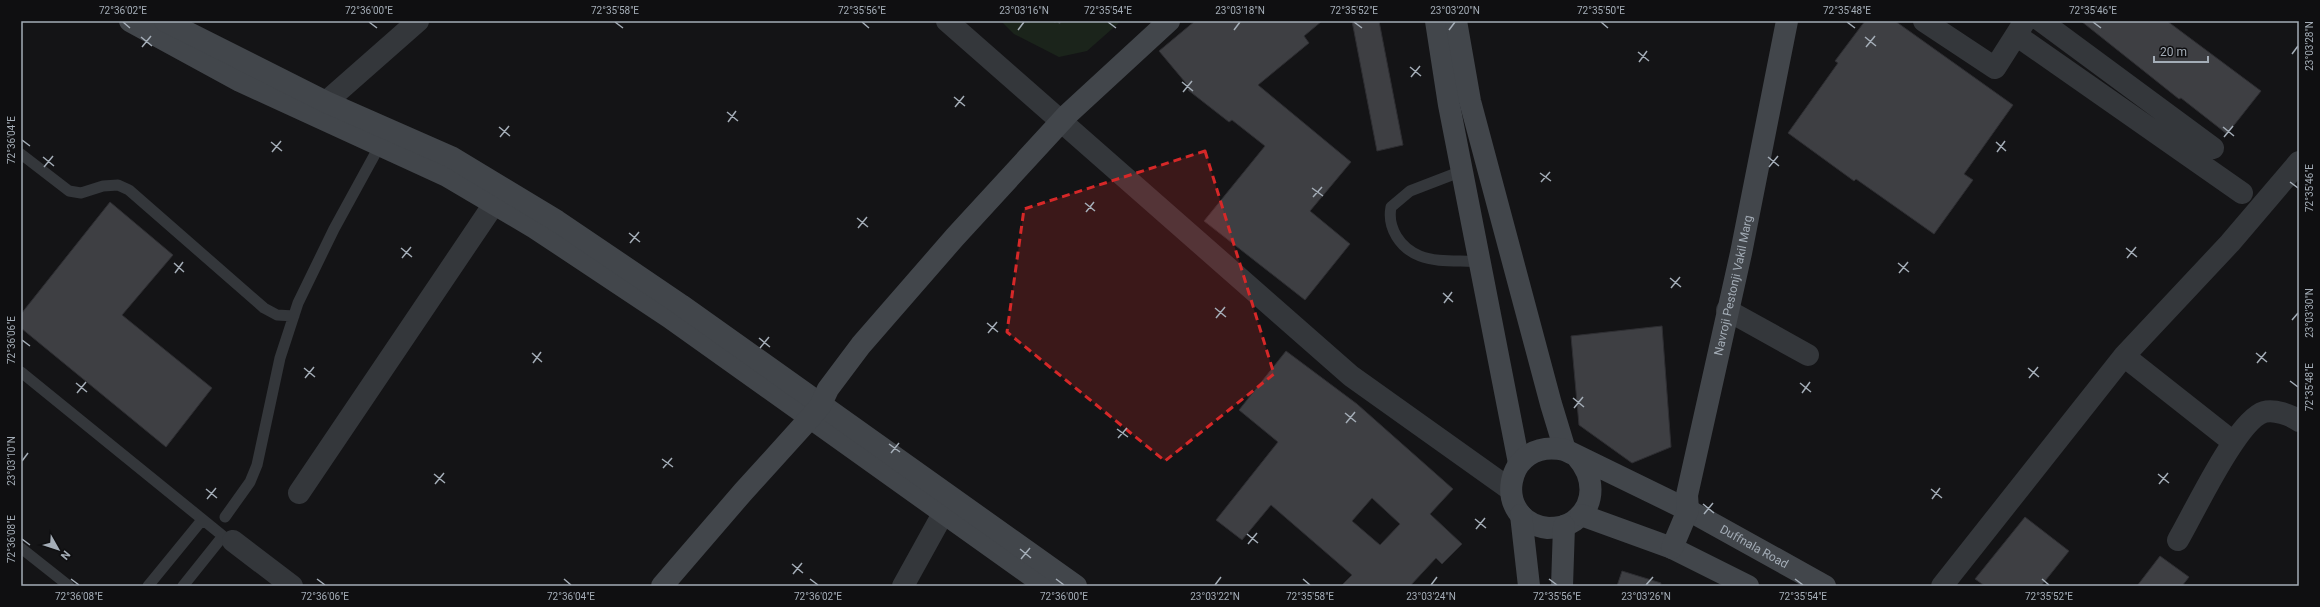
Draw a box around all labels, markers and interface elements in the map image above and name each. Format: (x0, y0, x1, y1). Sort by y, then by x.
text: 72°36'02"E (99, 5, 147, 16)
text: 72°36'00"E (345, 5, 393, 16)
text: 72°35'58"E (591, 5, 639, 16)
text: 72°35'56"E (838, 5, 886, 16)
text: 23°03'16"N (999, 5, 1049, 16)
text: 72°35'54"E (1084, 5, 1132, 16)
text: 23°03'18"N (1215, 5, 1265, 16)
text: 72°35'52"E (1330, 5, 1378, 16)
text: 23°03'20"N (1430, 5, 1480, 16)
text: 72°35'50"E (1577, 5, 1625, 16)
text: 72°35'48"E (1823, 5, 1871, 16)
text: 72°35'46"E (2069, 5, 2117, 16)
text: 23°03'28"N (2304, 21, 2315, 71)
scale bar (2154, 38, 2208, 64)
text: 20 m (2160, 45, 2187, 59)
text: 72°36'04"E (6, 116, 17, 164)
text: 72°35'46"E (2304, 164, 2315, 212)
street label: Navroji Pestonji Vakil Marg (1711, 214, 1755, 357)
text: 23°03'30"N (2304, 288, 2315, 338)
text: 72°36'06"E (6, 316, 17, 364)
text: 72°35'48"E (2304, 363, 2315, 411)
text: 23°03'10"N (6, 436, 17, 486)
text: 72°36'08"E (6, 515, 17, 563)
street label: Duffnala Road (1718, 522, 1791, 571)
north arrow (38, 529, 78, 569)
text: N (58, 548, 73, 562)
text: 72°36'08"E (55, 591, 103, 602)
text: 72°36'06"E (301, 591, 349, 602)
text: 72°36'04"E (547, 591, 595, 602)
text: 72°36'02"E (794, 591, 842, 602)
text: 72°36'00"E (1040, 591, 1088, 602)
text: 23°03'22"N (1190, 591, 1240, 602)
text: 72°35'58"E (1286, 591, 1334, 602)
text: 23°03'24"N (1406, 591, 1456, 602)
text: 72°35'56"E (1533, 591, 1581, 602)
text: 23°03'26"N (1621, 591, 1671, 602)
text: 72°35'54"E (1779, 591, 1827, 602)
text: 72°35'52"E (2025, 591, 2073, 602)

